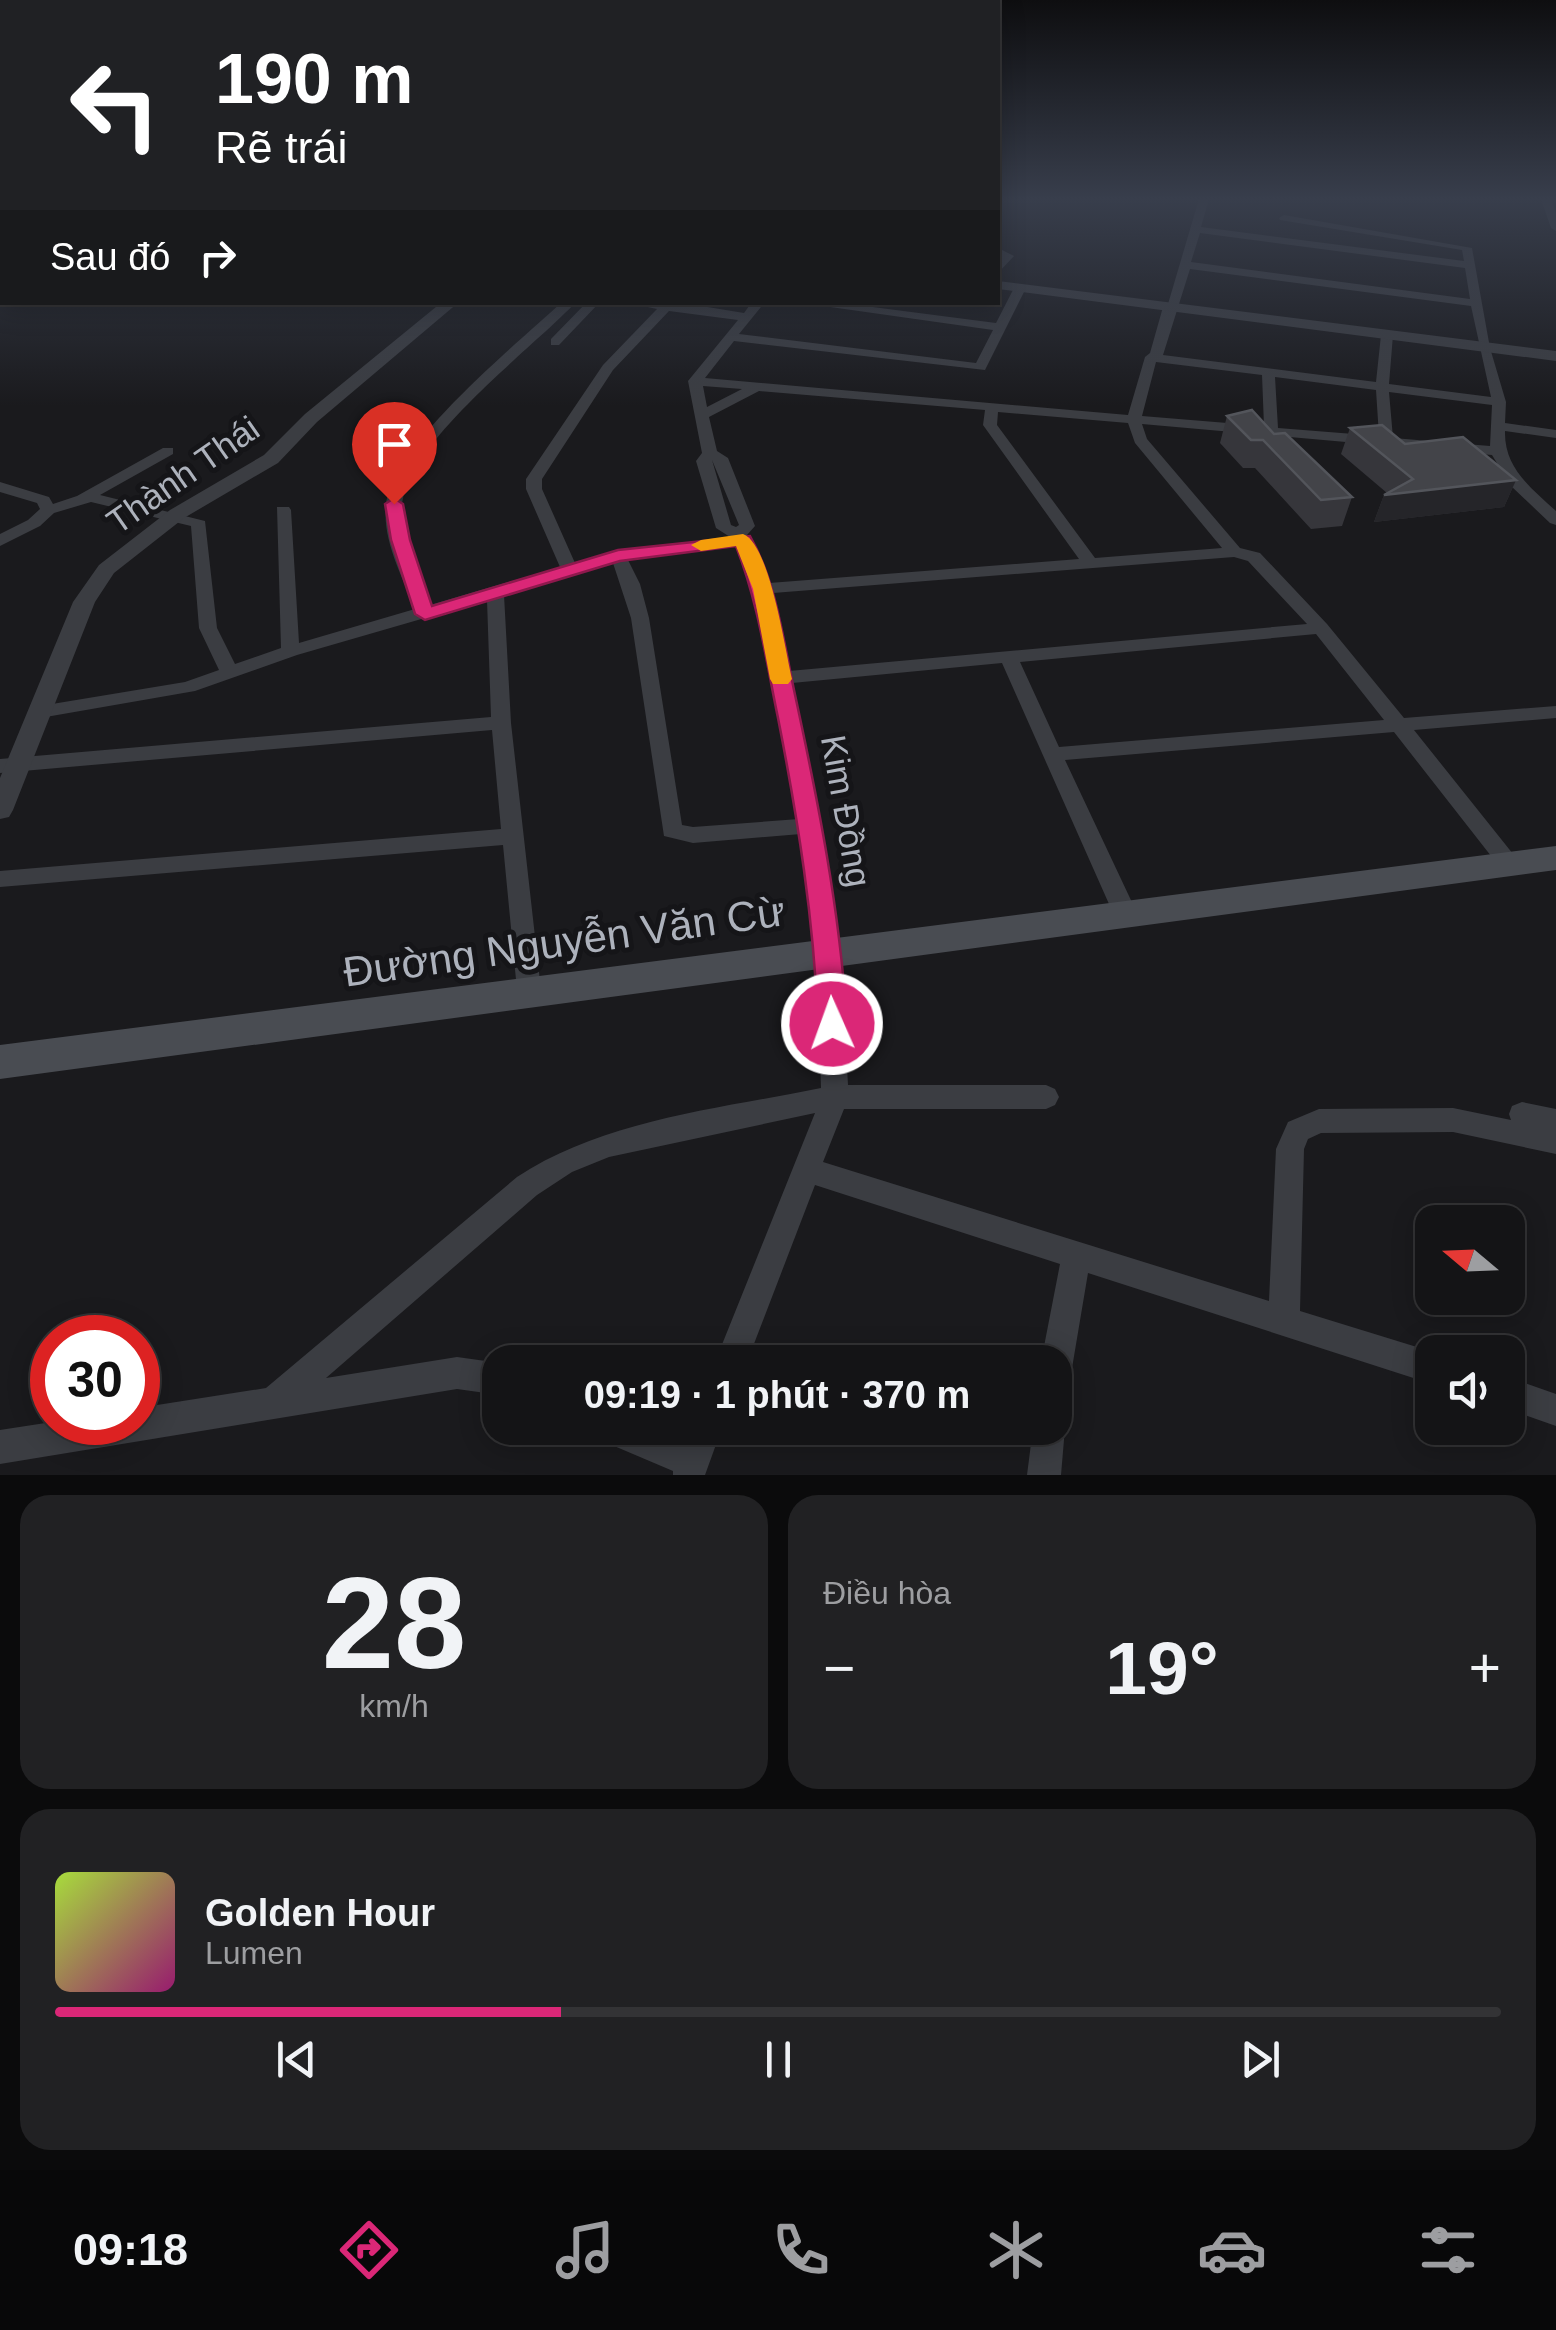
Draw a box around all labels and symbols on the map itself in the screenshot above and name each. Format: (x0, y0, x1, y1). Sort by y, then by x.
pin (352, 402, 437, 505)
street label: Thành Thái (99, 408, 266, 541)
street label: Kim Đồng (814, 732, 879, 890)
street label: Đường Nguyễn Văn Cừ (340, 887, 788, 996)
position arrow (780, 972, 884, 1076)
north arrow (1415, 1205, 1525, 1315)
speed limit sign: 30 (30, 1315, 160, 1445)

